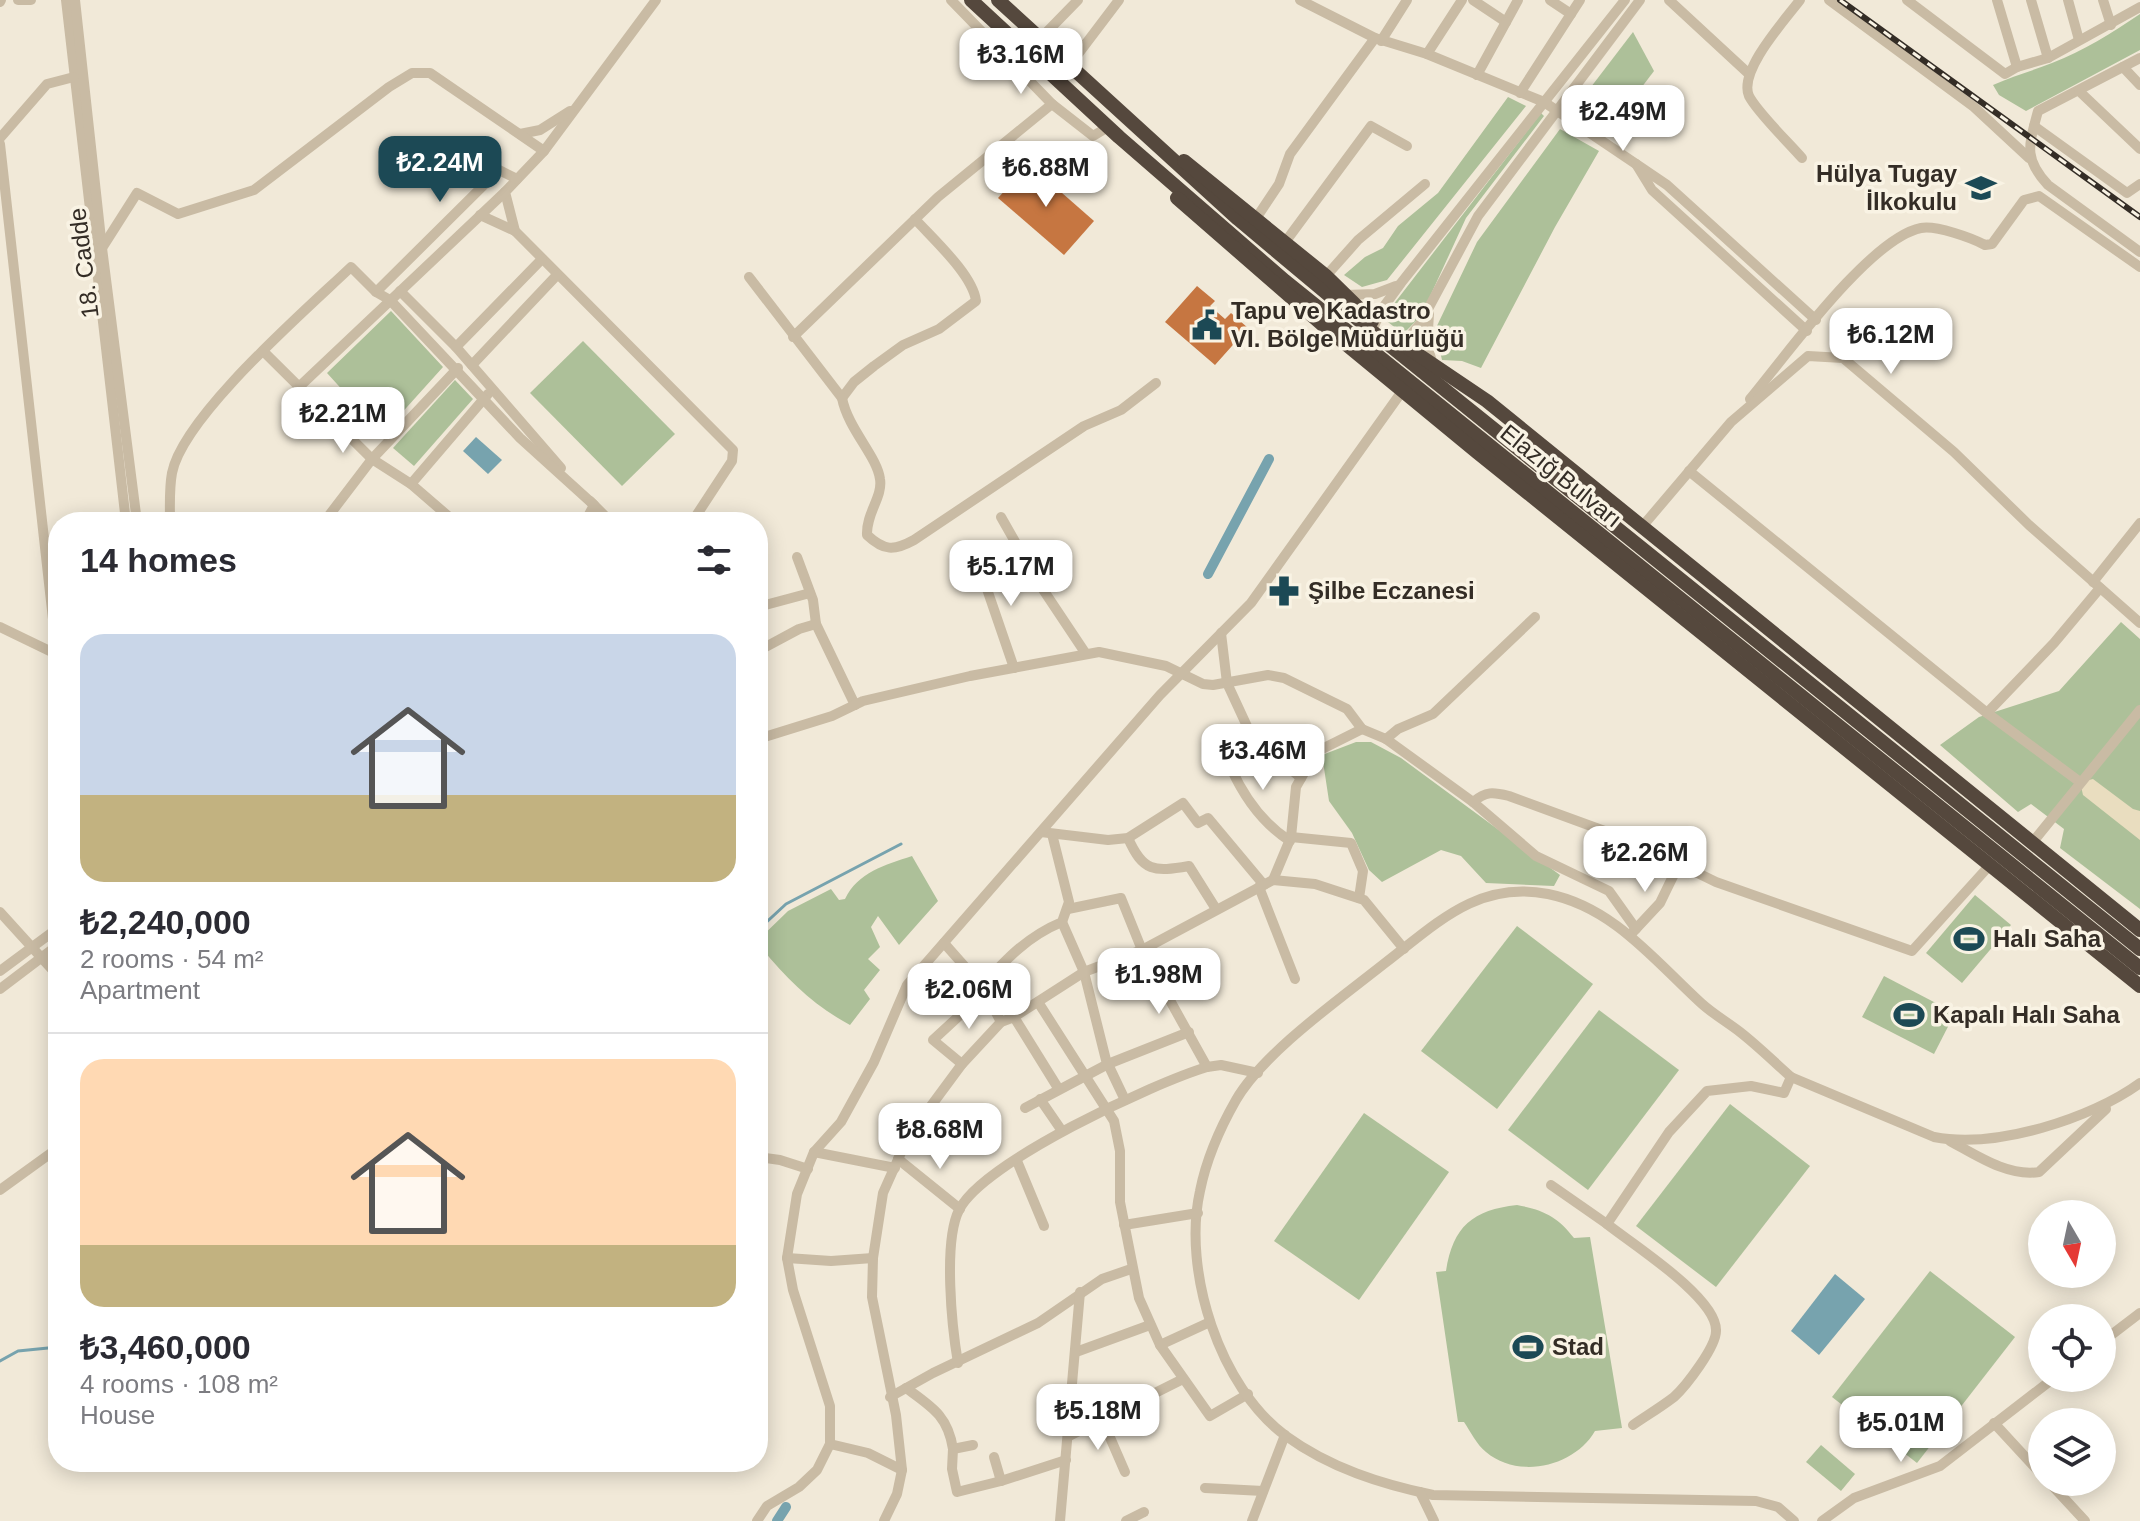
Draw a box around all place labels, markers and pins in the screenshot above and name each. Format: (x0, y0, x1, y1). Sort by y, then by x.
pin: ₺3.16M (956, 28, 1086, 96)
pin: ₺2.49M (1558, 85, 1688, 153)
pin: ₺2.24M (375, 136, 505, 204)
pin: ₺6.88M (981, 141, 1111, 209)
place label: Hülya Tugay İlkokulu (1816, 160, 1958, 215)
school or university icon: Hülya Tugay İlkokulu (1964, 171, 1998, 205)
place label: Tapu ve Kadastro VI. Bölge Müdürlüğü (1231, 297, 1464, 352)
public building icon: Tapu ve Kadastro VI. Bölge Müdürlüğü (1190, 308, 1224, 342)
pin: ₺6.12M (1826, 308, 1956, 376)
pin: ₺2.21M (278, 387, 408, 455)
pin: ₺5.17M (946, 540, 1076, 608)
pharmacy icon: Şilbe Eczanesi (1267, 574, 1301, 608)
place label: Şilbe Eczanesi (1308, 577, 1475, 604)
pin: ₺3.46M (1198, 724, 1328, 792)
pin: ₺2.26M (1580, 826, 1710, 894)
sports icon: Halı Saha (1952, 922, 1986, 956)
place label: Halı Saha (1993, 925, 2102, 952)
pin: ₺1.98M (1094, 948, 1224, 1016)
pin: ₺2.06M (904, 963, 1034, 1031)
sports icon: Kapalı Halı Saha (1892, 998, 1926, 1032)
place label: Kapalı Halı Saha (1933, 1001, 2120, 1028)
pin: ₺8.68M (875, 1103, 1005, 1171)
sports icon: Stad (1511, 1330, 1545, 1364)
place label: Stad (1552, 1333, 1604, 1360)
pin: ₺5.18M (1033, 1384, 1163, 1452)
pin: ₺5.01M (1836, 1396, 1966, 1464)

